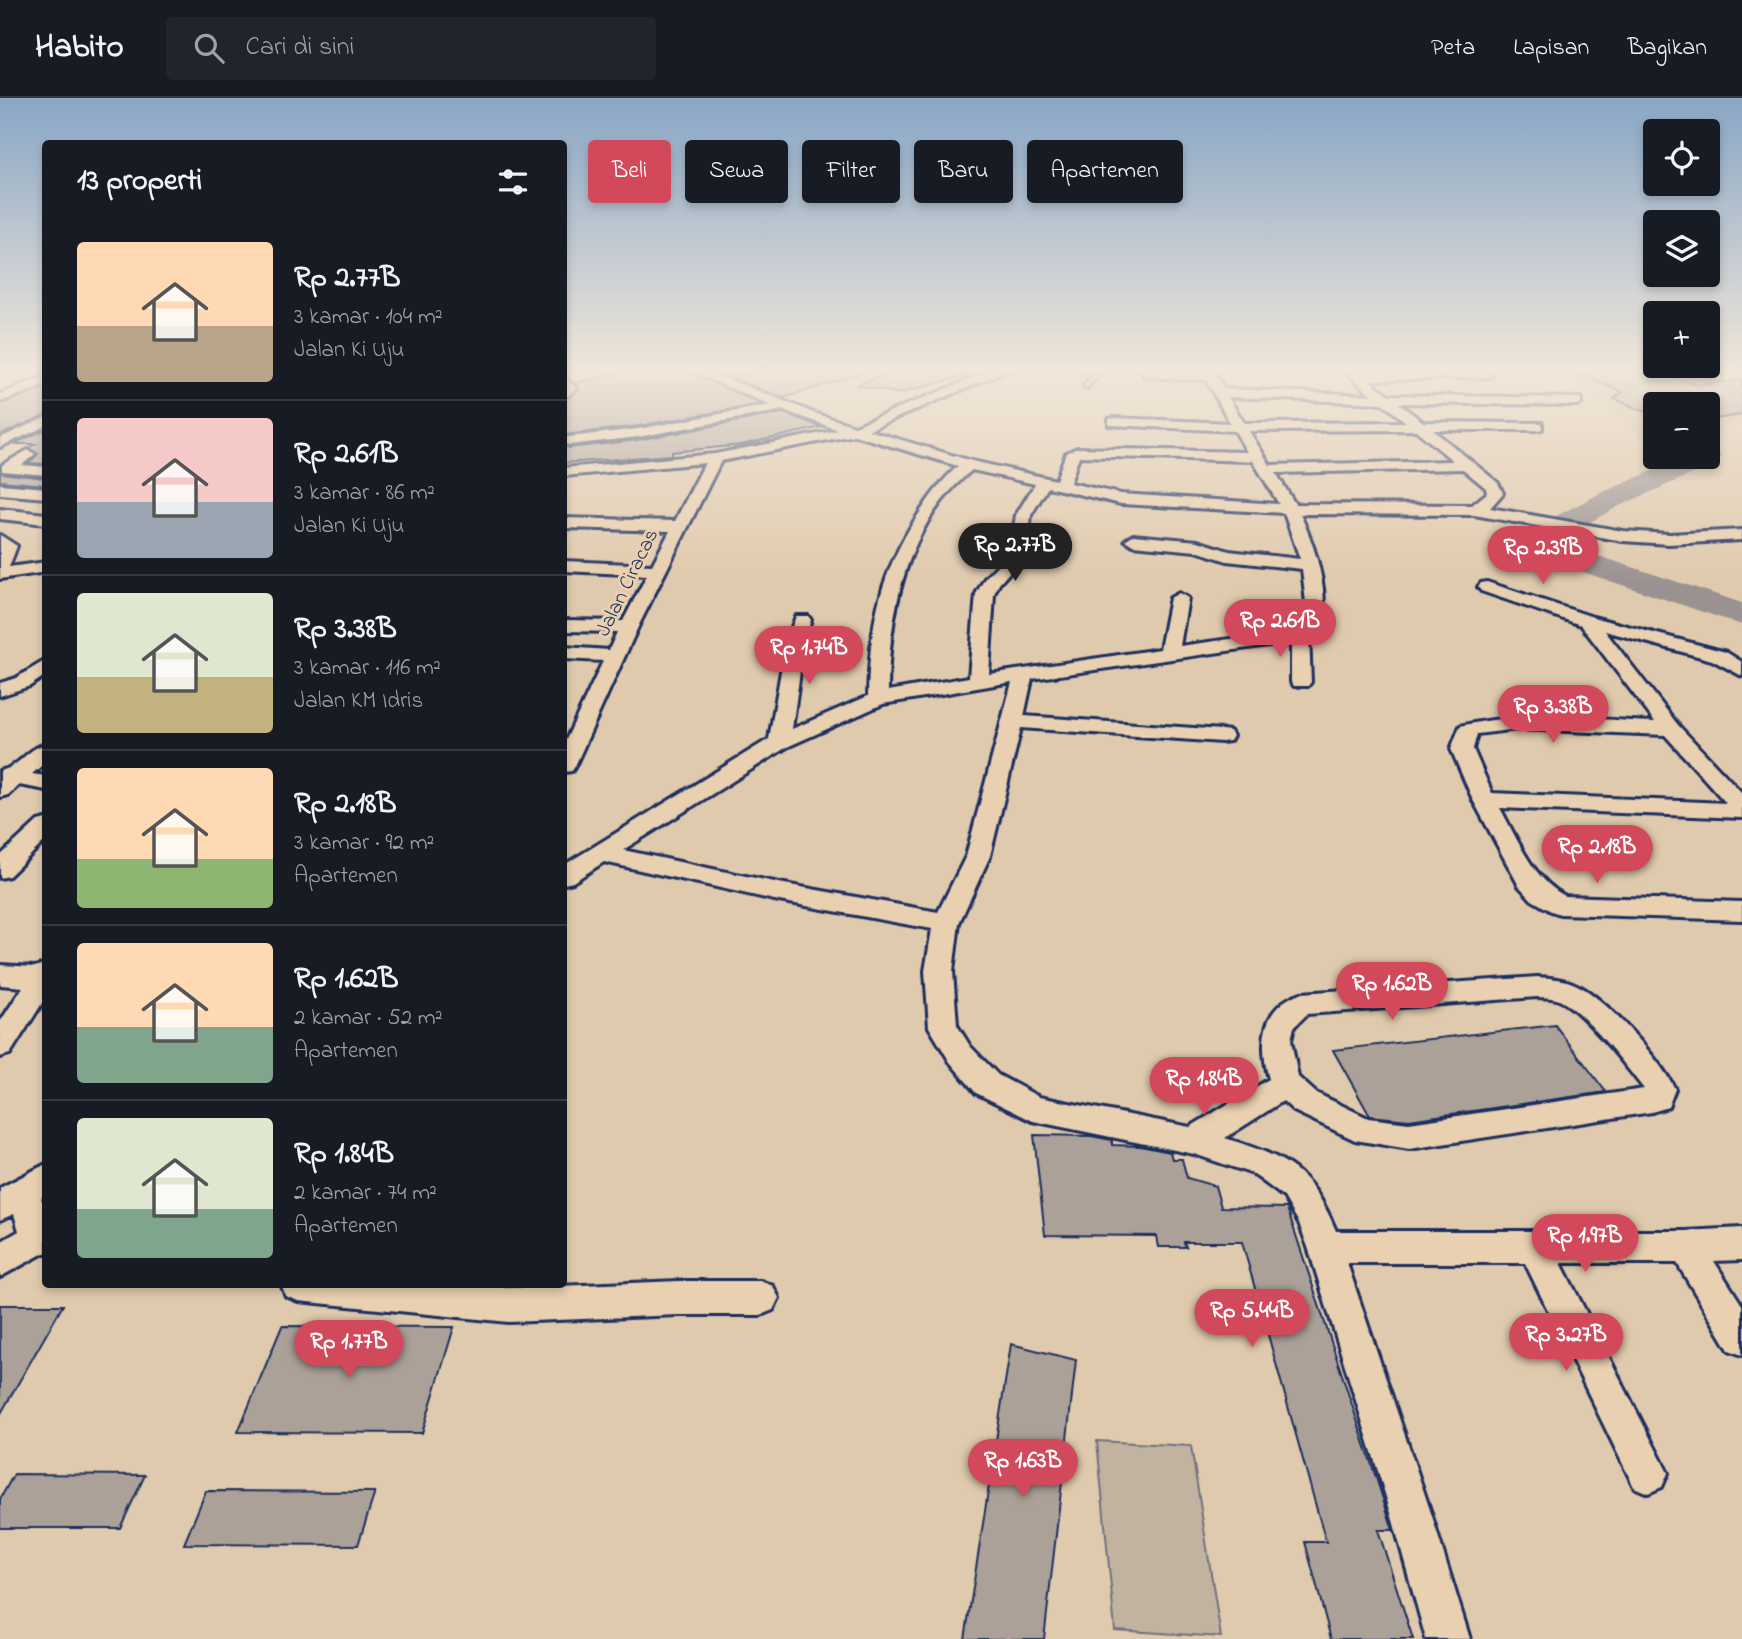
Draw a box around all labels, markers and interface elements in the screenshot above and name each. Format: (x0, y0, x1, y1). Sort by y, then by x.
search box (166, 17, 656, 80)
text: Habito (35, 24, 124, 72)
icon: search (190, 29, 228, 67)
text: Cari di sini (246, 29, 354, 67)
text: Peta (1431, 31, 1475, 66)
text: Lapisan (1513, 31, 1589, 66)
text: Bagikan (1627, 31, 1707, 66)
map controls (1643, 119, 1720, 469)
button: locate (1643, 119, 1720, 196)
chip: Beli (588, 140, 671, 203)
chip: Sewa (685, 140, 788, 203)
chip: Filter (802, 140, 900, 203)
chip: Baru (914, 140, 1013, 203)
chip: Apartemen (1027, 140, 1183, 203)
text: 13 properti (77, 160, 202, 204)
icon: filters (494, 163, 532, 201)
button: layers (1643, 210, 1720, 287)
text: Rp 2.77B (294, 257, 400, 301)
icon: home (133, 270, 217, 354)
text: 3 kamar · 104 m² (294, 301, 443, 334)
button: + (1643, 301, 1720, 378)
text: Jalan Ki Uju (294, 334, 404, 367)
button: − (1643, 392, 1720, 469)
text: Rp 2.61B (294, 433, 398, 477)
icon: home (133, 446, 217, 530)
text: 3 kamar · 86 m² (294, 477, 435, 510)
text: Jalan Ki Uju (294, 510, 404, 543)
street label: Jalan Ciracas (589, 524, 667, 642)
pin: Rp 2.77B (943, 524, 1087, 583)
pin: Rp 2.39B (1471, 526, 1615, 586)
text: Rp 2.77B (974, 529, 1056, 562)
text: Rp 2.39B (1503, 532, 1583, 565)
pin: Rp 2.61B (1208, 600, 1352, 659)
text: Rp 2.61B (1240, 605, 1320, 638)
text: Rp 3.38B (294, 608, 397, 652)
icon: home (133, 621, 217, 705)
pin: Rp 1.74B (737, 626, 881, 686)
text: Rp 1.74B (770, 632, 848, 665)
text: 3 kamar · 116 m² (294, 652, 441, 685)
text: Jalan KM Idris (294, 685, 423, 718)
pin: Rp 3.38B (1481, 686, 1625, 745)
text: Rp 3.38B (1514, 691, 1592, 724)
text: Rp 2.18B (294, 783, 396, 827)
icon: home (133, 796, 217, 880)
pin: Rp 2.18B (1525, 826, 1669, 885)
text: 3 kamar · 92 m² (294, 827, 434, 860)
text: Rp 2.18B (1558, 831, 1636, 864)
text: Apartemen (294, 860, 398, 893)
text: Rp 1.62B (294, 958, 398, 1002)
pin: Rp 1.62B (1320, 962, 1464, 1022)
text: Rp 1.62B (1352, 968, 1432, 1001)
icon: home (133, 971, 217, 1055)
text: 2 kamar · 52 m² (294, 1002, 443, 1035)
text: Apartemen (294, 1035, 398, 1068)
pin: Rp 1.84B (1132, 1058, 1276, 1117)
text: Rp 1.84B (1166, 1063, 1242, 1096)
text: Rp 1.84B (294, 1133, 394, 1177)
icon: home (133, 1146, 217, 1230)
text: 2 kamar · 74 m² (294, 1177, 437, 1210)
text: Apartemen (294, 1210, 398, 1243)
pin: Rp 1.97B (1513, 1214, 1657, 1274)
text: Rp 1.97B (1548, 1220, 1622, 1253)
pin: Rp 5.44B (1180, 1290, 1324, 1349)
text: Rp 5.44B (1210, 1295, 1294, 1328)
pin: Rp 3.27B (1494, 1314, 1638, 1373)
text: Rp 3.27B (1525, 1319, 1607, 1352)
pin: Rp 1.77B (277, 1320, 421, 1380)
text: Rp 1.77B (310, 1326, 388, 1359)
pin: Rp 1.63B (951, 1440, 1095, 1499)
text: Rp 1.63B (984, 1445, 1062, 1478)

